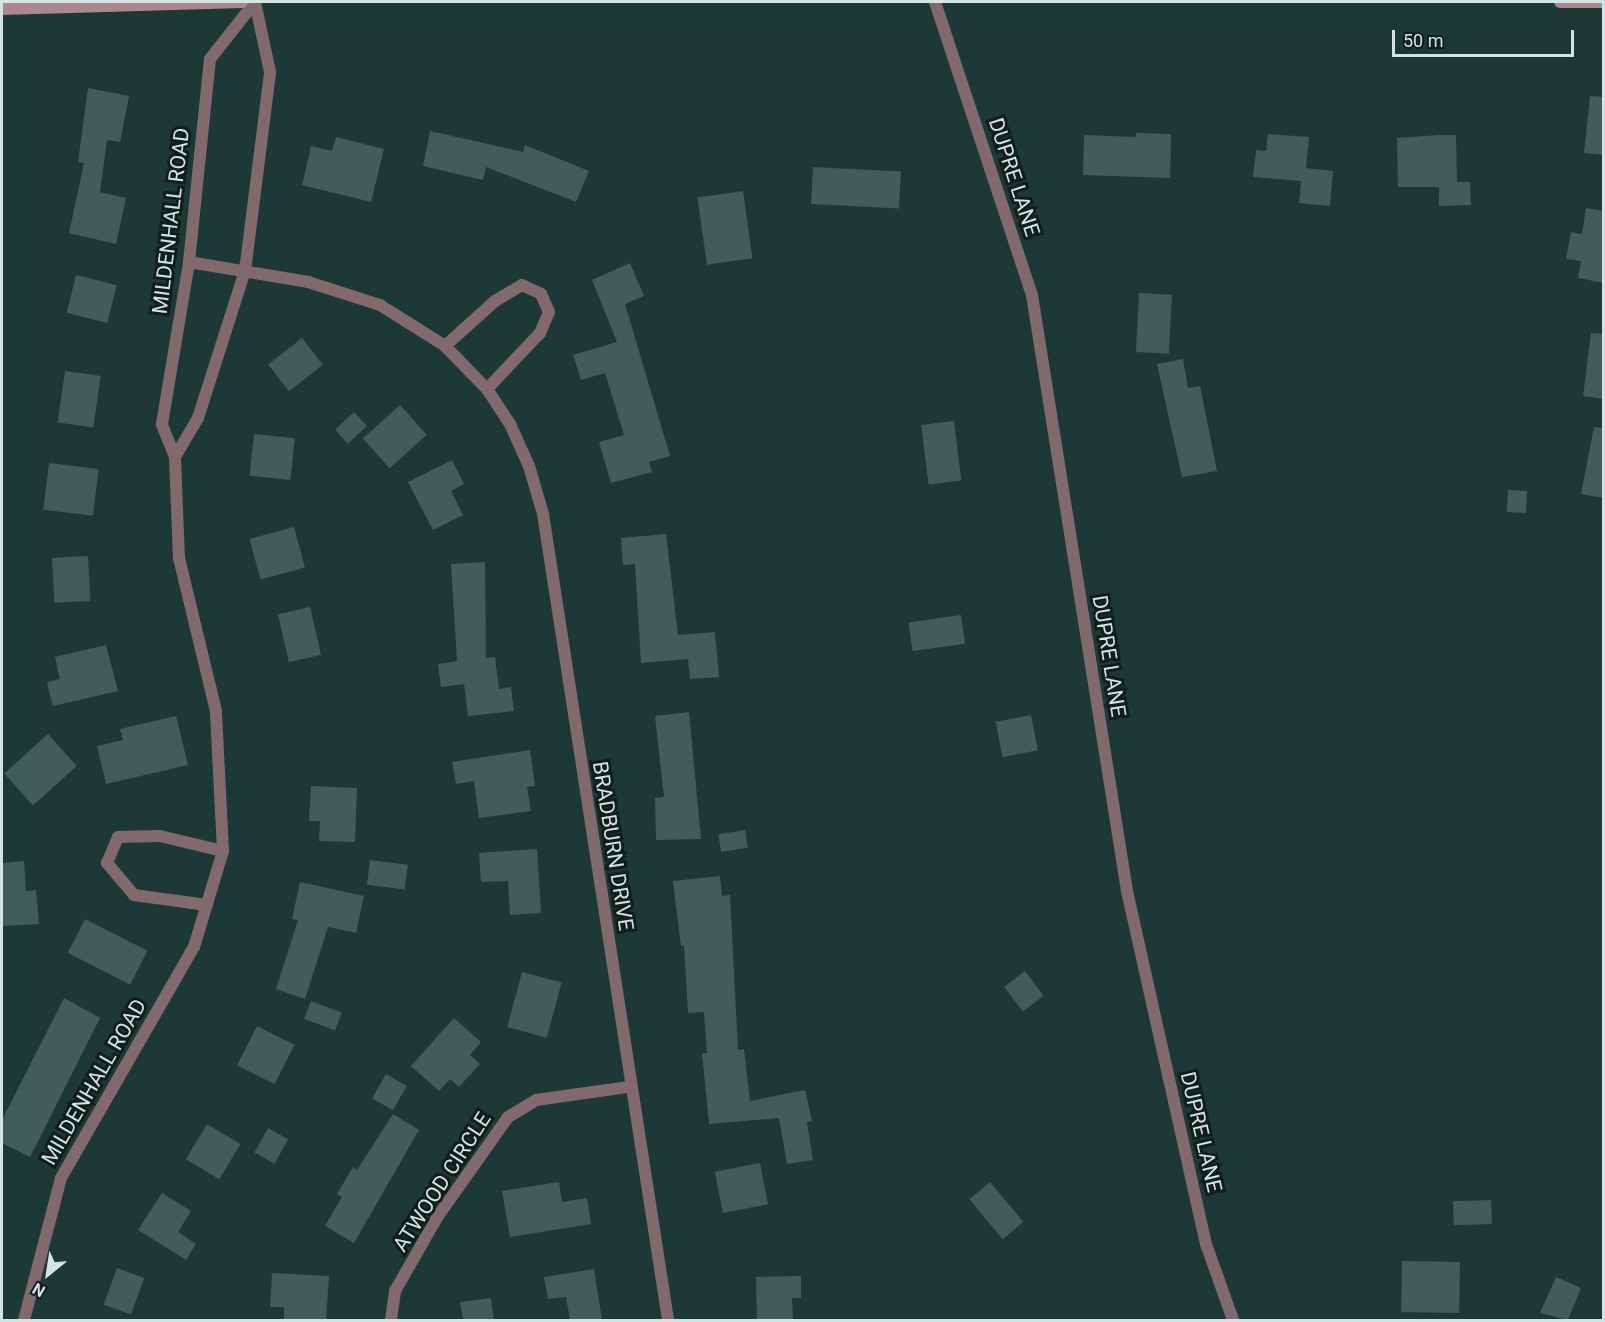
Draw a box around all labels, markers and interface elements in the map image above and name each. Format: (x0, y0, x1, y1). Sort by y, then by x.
scale bar (1395, 18, 1576, 56)
text: 50 m (1403, 30, 1443, 51)
street label: DUPRE LANE (983, 115, 1045, 239)
street label: MILDENHALL ROAD (147, 126, 195, 316)
street label: DUPRE LANE (1087, 593, 1131, 719)
street label: BRADBURN DRIVE (587, 760, 639, 932)
street label: MILDENHALL ROAD (36, 995, 152, 1169)
street label: DUPRE LANE (1175, 1069, 1227, 1195)
street label: ATWOOD CIRCLE (388, 1108, 496, 1256)
north arrow (18, 1244, 78, 1304)
text: N (29, 1279, 48, 1301)

